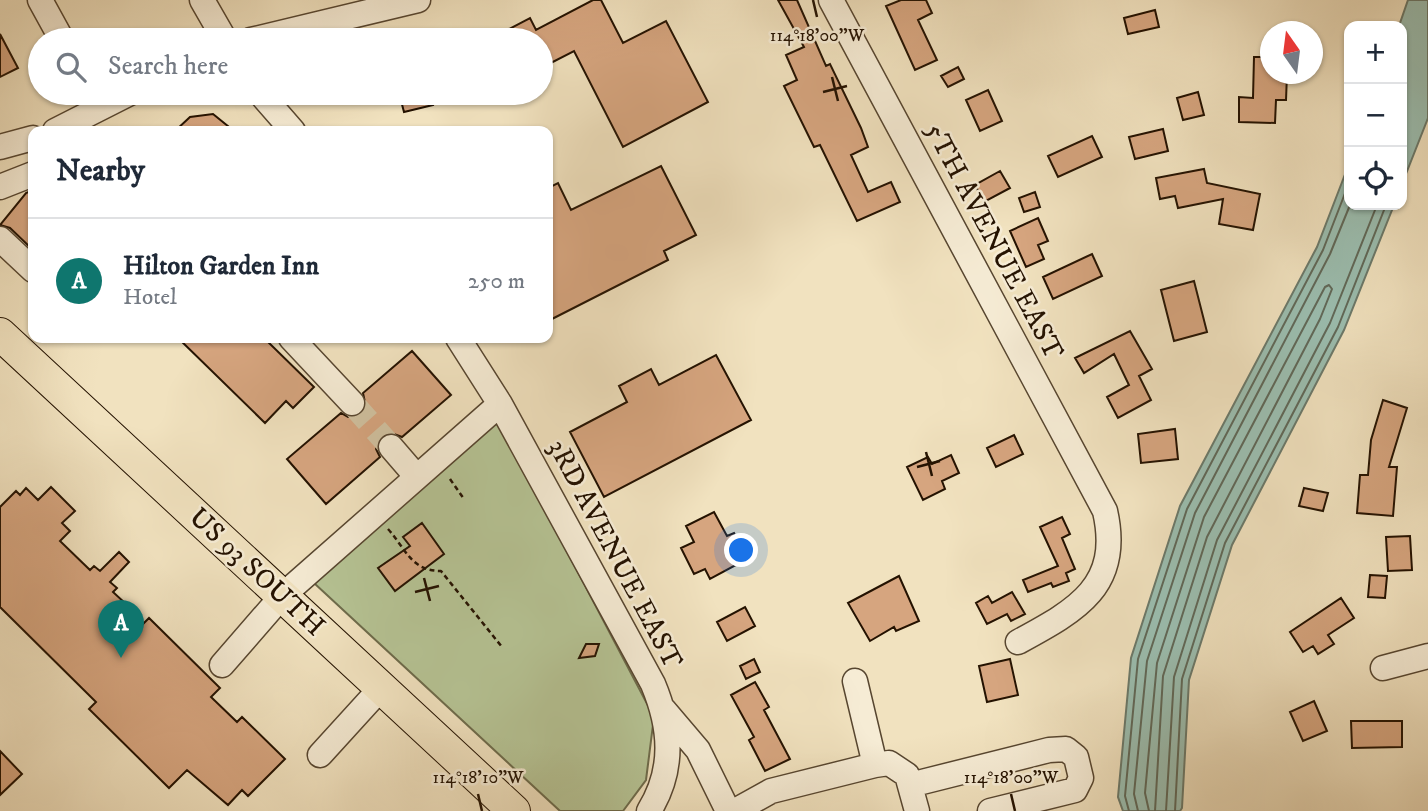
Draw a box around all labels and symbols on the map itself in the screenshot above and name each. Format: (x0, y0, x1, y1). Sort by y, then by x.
north arrow (1260, 21, 1323, 84)
text: 114°18'00"W (770, 25, 865, 47)
street label: 5TH AVENUE EAST (917, 117, 1071, 365)
street label: 3RD AVENUE EAST (540, 433, 690, 675)
street label: US 93 SOUTH (182, 500, 332, 644)
your location (724, 533, 758, 567)
pin: A (98, 600, 144, 658)
text: 114°18'10"W (432, 767, 524, 789)
text: 114°18'00"W (964, 767, 1059, 789)

